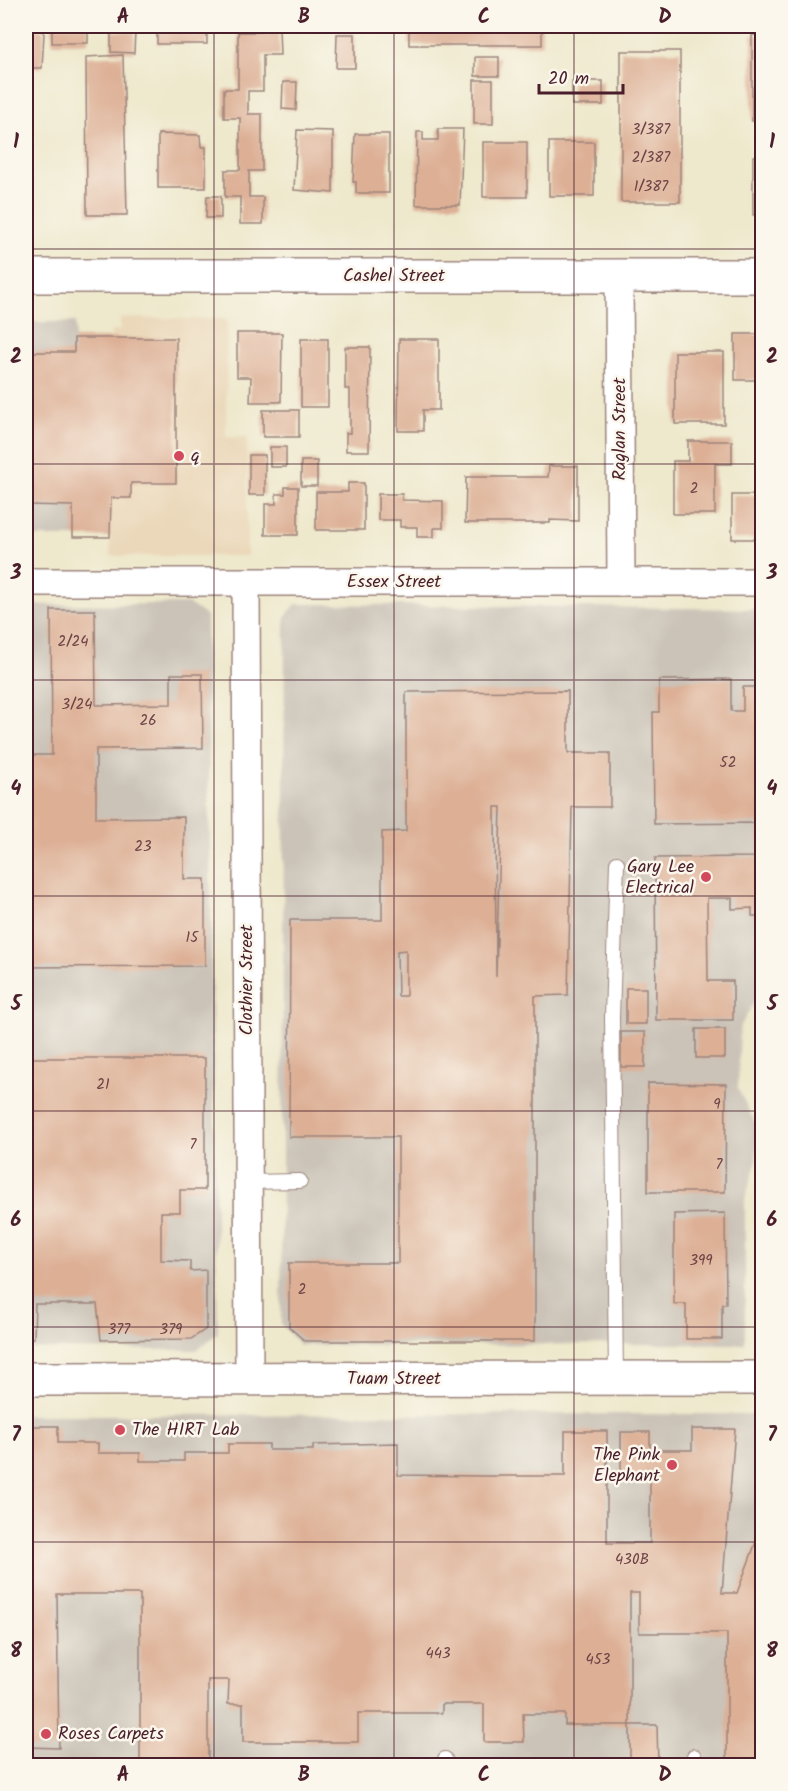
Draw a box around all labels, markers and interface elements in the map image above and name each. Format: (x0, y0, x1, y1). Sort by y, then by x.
text: A (117, 2, 129, 34)
text: B (298, 2, 310, 34)
text: C (478, 2, 490, 34)
text: D (658, 2, 672, 34)
scale bar (539, 57, 623, 95)
text: 20 m (548, 65, 589, 94)
house number: 3/387 (632, 118, 671, 142)
text: 1 (13, 127, 19, 159)
text: 1 (769, 127, 775, 159)
house number: 2/387 (632, 146, 671, 170)
house number: 1/387 (634, 175, 669, 199)
street label: Cashel Street (343, 262, 446, 291)
text: 2 (10, 342, 22, 374)
text: 2 (766, 342, 778, 374)
street label: Raglan Street (606, 377, 635, 480)
place label: q (191, 442, 200, 471)
marker: q (172, 449, 186, 463)
house number: 2 (690, 477, 698, 501)
text: 3 (10, 558, 22, 590)
text: 3 (766, 558, 778, 590)
street label: Essex Street (347, 568, 442, 597)
house number: 2/24 (57, 630, 89, 654)
house number: 3/24 (62, 693, 92, 717)
house number: 26 (139, 709, 157, 733)
house number: 52 (720, 751, 736, 775)
text: 4 (11, 774, 22, 806)
text: 4 (767, 774, 778, 806)
house number: 23 (134, 835, 152, 859)
place label: Gary Lee Electrical (625, 853, 695, 903)
marker: Gary Lee Electrical (699, 870, 713, 884)
street label: Clothier Street (233, 923, 262, 1036)
house number: 15 (186, 926, 199, 950)
text: 5 (10, 989, 23, 1021)
text: 5 (766, 989, 779, 1021)
house number: 21 (96, 1073, 110, 1097)
house number: 9 (713, 1093, 721, 1117)
house number: 7 (190, 1133, 198, 1157)
house number: 7 (716, 1153, 724, 1177)
text: 6 (11, 1205, 22, 1237)
text: 6 (767, 1205, 778, 1237)
house number: 399 (689, 1249, 713, 1273)
house number: 2 (298, 1278, 306, 1302)
house number: 377 (108, 1318, 131, 1342)
house number: 379 (160, 1318, 183, 1342)
street label: Tuam Street (347, 1365, 442, 1394)
place label: The HIRT Lab (132, 1416, 240, 1445)
text: 7 (11, 1420, 21, 1452)
text: 7 (767, 1420, 777, 1452)
marker: The HIRT Lab (113, 1423, 127, 1437)
place label: The Pink Elephant (593, 1441, 661, 1491)
marker: The Pink Elephant (665, 1458, 679, 1472)
house number: 430B (615, 1548, 649, 1572)
text: 8 (10, 1636, 22, 1668)
text: 8 (766, 1636, 778, 1668)
house number: 443 (425, 1642, 451, 1666)
house number: 453 (586, 1648, 611, 1672)
place label: Roses Carpets (58, 1720, 164, 1749)
marker: Roses Carpets (39, 1727, 53, 1741)
text: A (117, 1760, 129, 1791)
text: B (298, 1760, 310, 1791)
text: C (478, 1760, 490, 1791)
text: D (658, 1760, 672, 1791)

